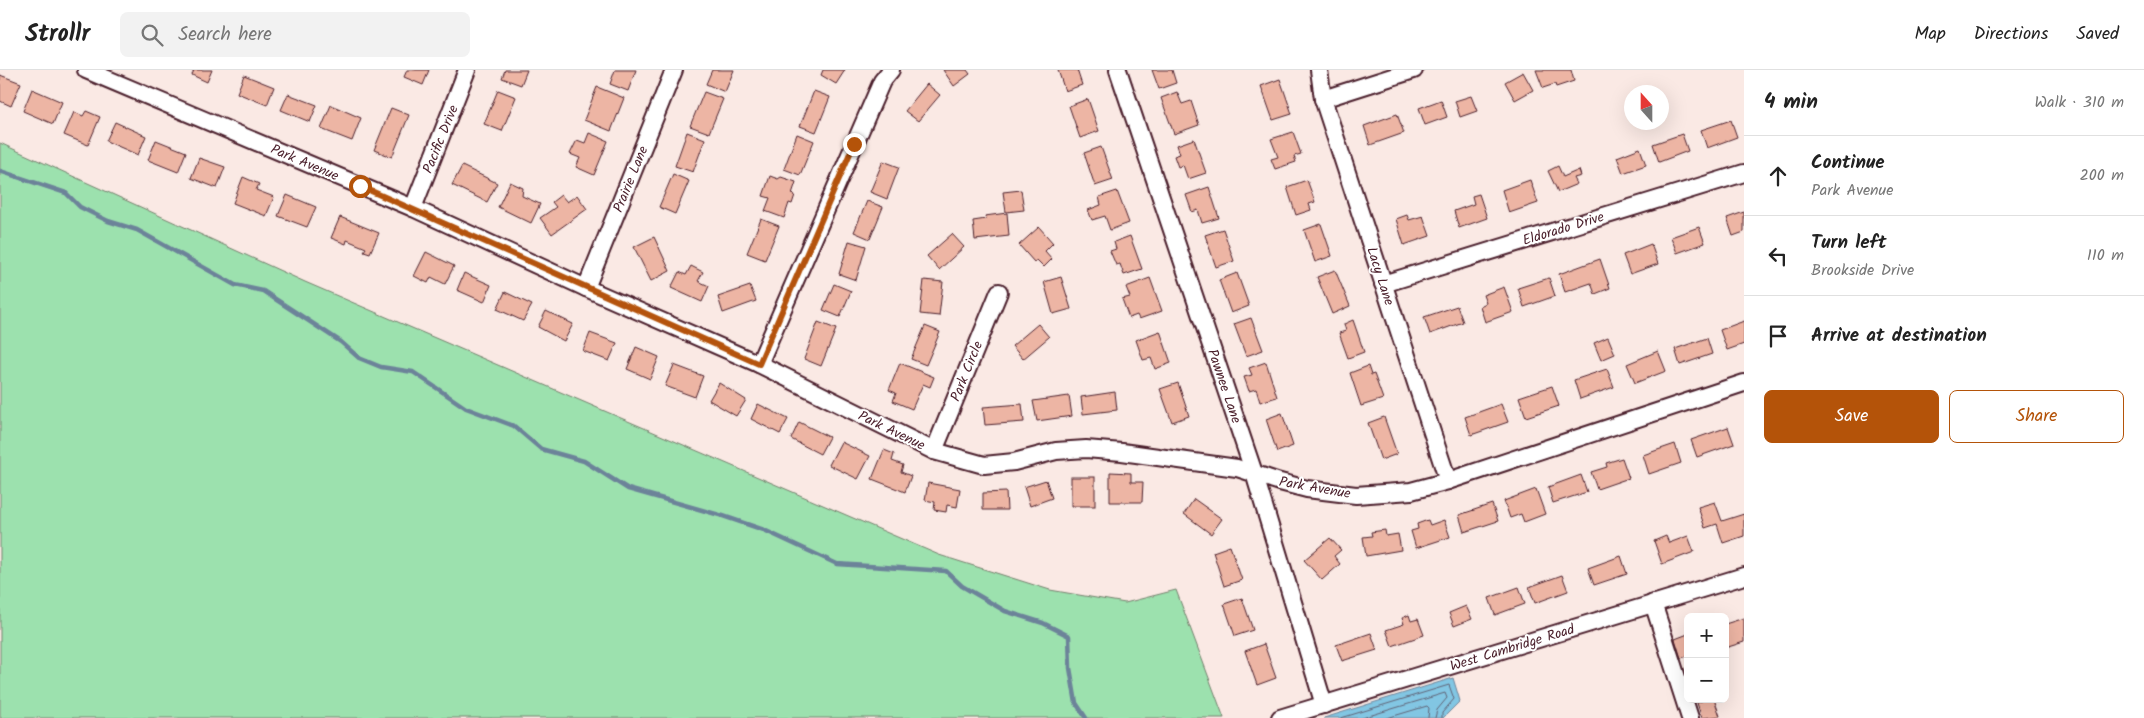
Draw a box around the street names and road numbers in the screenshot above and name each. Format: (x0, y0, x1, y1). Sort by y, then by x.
street label: Pacific Drive (417, 101, 465, 177)
street label: Park Avenue (267, 139, 343, 187)
street label: Prairie Lane (608, 142, 654, 216)
street label: Eldorado Drive (1520, 206, 1607, 252)
street label: Lacy Lane (1360, 244, 1400, 309)
street label: Park Circle (945, 337, 989, 405)
street label: Pawnee Lane (1201, 346, 1247, 427)
street label: Park Avenue (854, 405, 929, 457)
street label: Park Avenue (1277, 471, 1353, 505)
street label: West Cambridge Road (1447, 618, 1578, 677)

